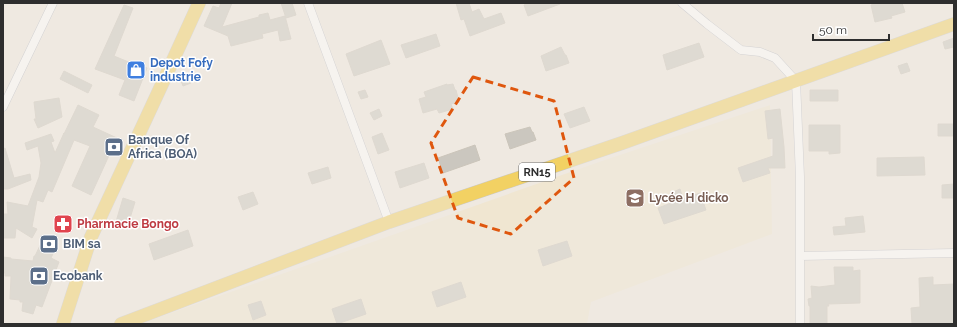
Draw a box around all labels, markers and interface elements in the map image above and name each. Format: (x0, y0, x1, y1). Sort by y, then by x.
scale bar (813, 16, 889, 42)
text: 50 m (819, 23, 847, 37)
place label: Depot Fofy industrie (150, 56, 213, 84)
shop icon: Depot Fofy industrie (125, 59, 147, 81)
place label: Banque Of Africa (BOA) (128, 133, 197, 161)
bank icon: Banque Of Africa (BOA) (103, 136, 125, 158)
road number: RN15 (519, 163, 555, 181)
school or university icon: Lycée H dicko (624, 187, 646, 209)
place label: Lycée H dicko (649, 191, 729, 205)
pharmacy icon: Pharmacie Bongo (52, 213, 74, 235)
place label: Pharmacie Bongo (77, 217, 179, 231)
bank icon: BIM sa (38, 233, 60, 255)
place label: BIM sa (63, 237, 101, 251)
bank icon: Ecobank (28, 265, 50, 287)
place label: Ecobank (53, 269, 103, 283)

